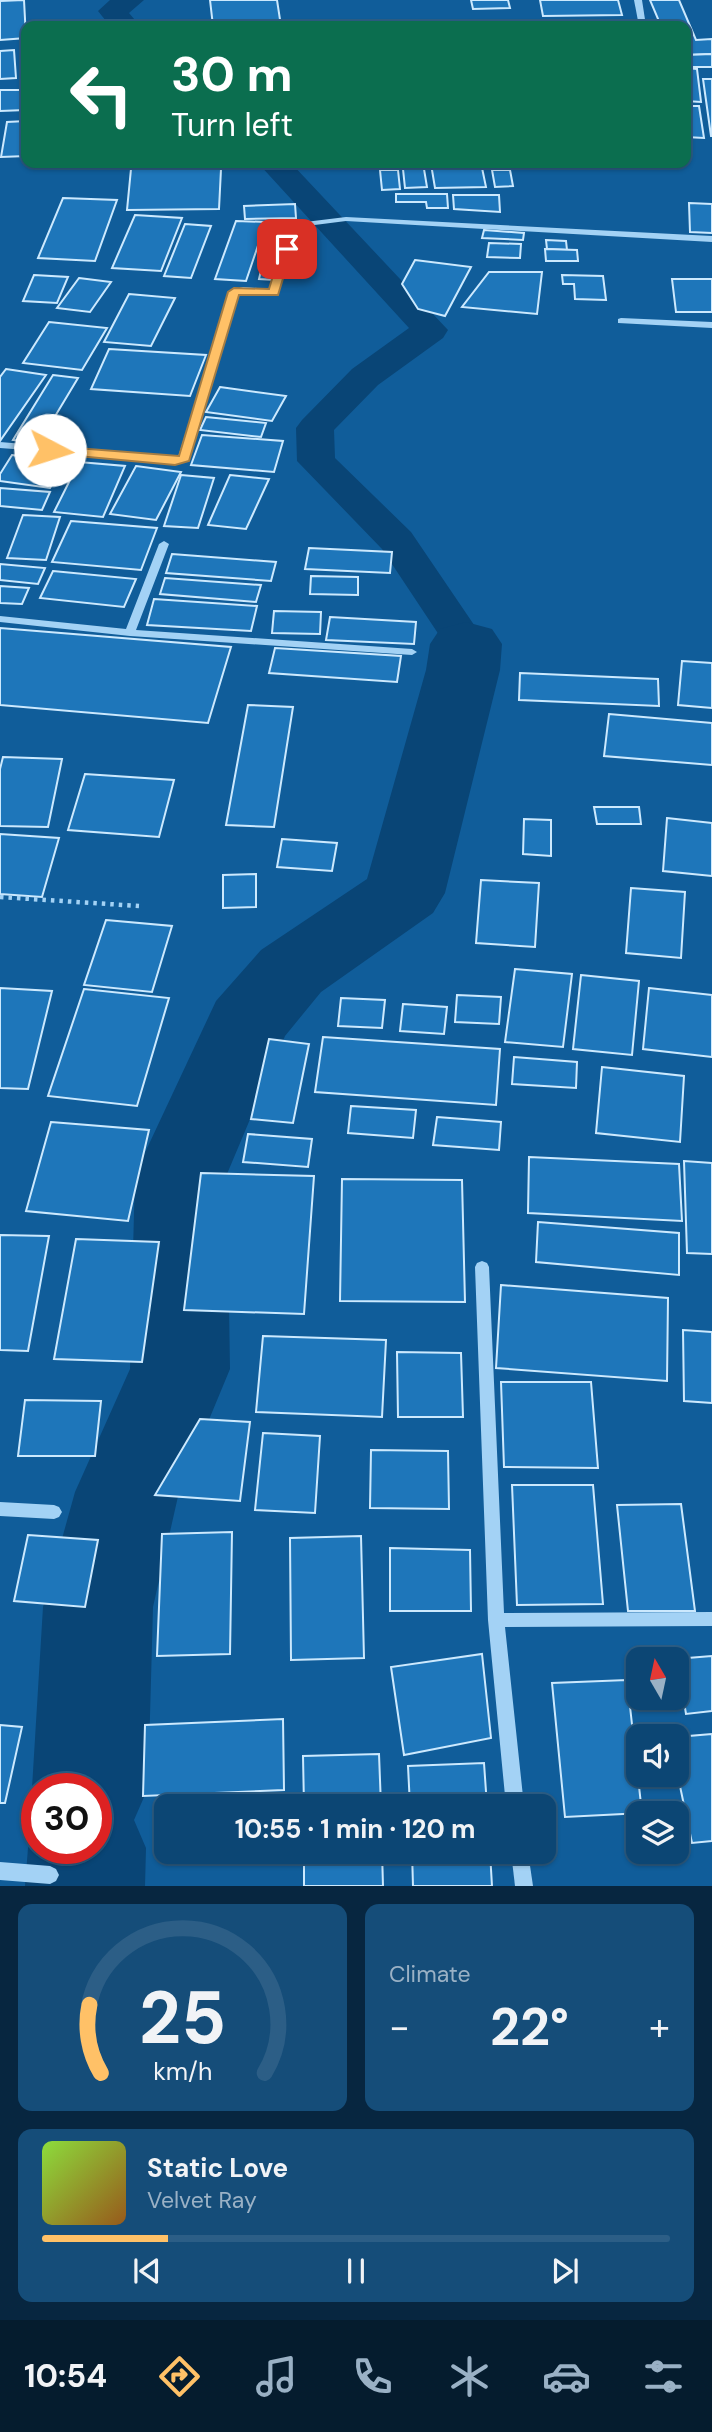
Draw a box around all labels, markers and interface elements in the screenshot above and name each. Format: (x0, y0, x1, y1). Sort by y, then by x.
text: 30 m (171, 42, 293, 106)
icon: left (56, 49, 147, 140)
text: Turn left (171, 104, 293, 146)
pin (257, 219, 317, 279)
icon: arrive (268, 230, 306, 268)
position arrow (13, 413, 87, 487)
north arrow (626, 1647, 690, 1710)
map controls (626, 1647, 689, 1864)
button: sound (626, 1724, 689, 1787)
speed limit sign: 30 (21, 1773, 112, 1864)
button: layers (626, 1801, 689, 1864)
text: 10:55 · 1 min · 120 m (235, 1812, 475, 1846)
text: Climate (389, 1959, 471, 1989)
text: 25 (139, 1972, 226, 2067)
text: 22° (490, 1993, 569, 2061)
text: − (389, 2002, 410, 2052)
text: + (649, 2002, 670, 2052)
text: km/h (153, 2055, 212, 2088)
text: Static Love (147, 2151, 288, 2185)
text: Velvet Ray (147, 2185, 257, 2215)
icon: previous (128, 2252, 166, 2290)
icon: pause (337, 2252, 375, 2290)
icon: next (546, 2252, 584, 2290)
icon: directions (155, 2352, 204, 2401)
icon: music (252, 2352, 301, 2401)
icon: phone (348, 2352, 397, 2401)
icon: climate (445, 2352, 494, 2401)
icon: car (542, 2352, 591, 2401)
icon: filters (639, 2352, 688, 2401)
text: 10:54 (24, 2355, 107, 2397)

